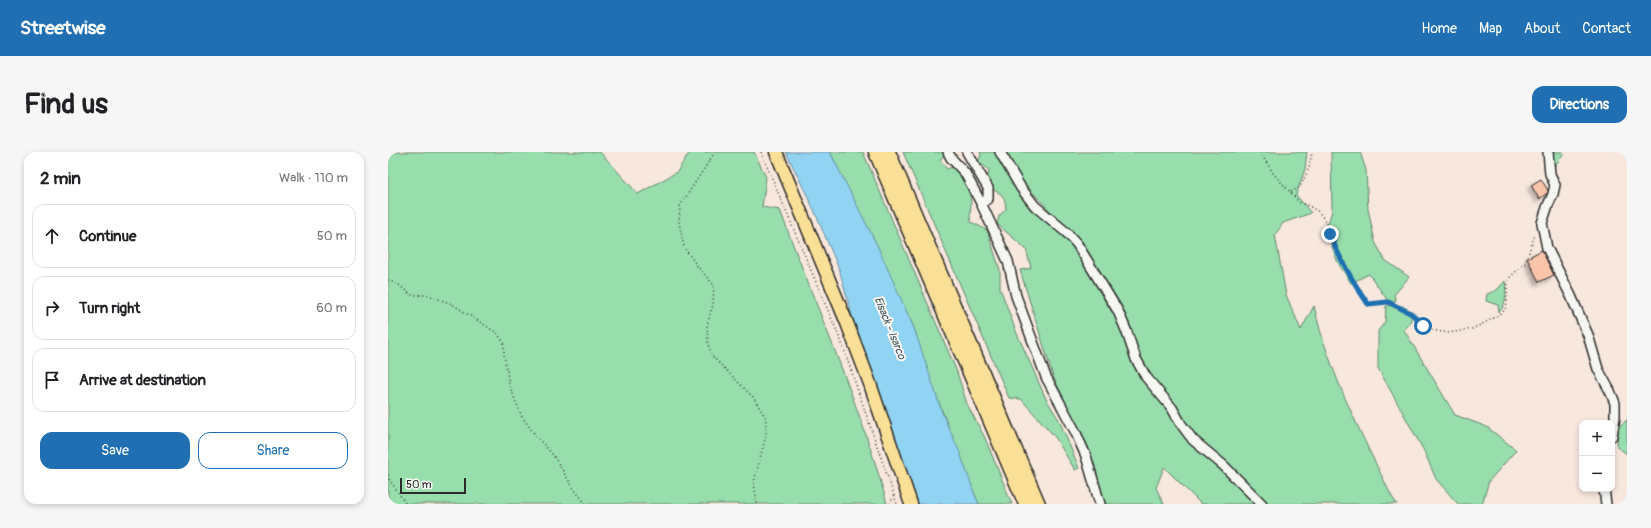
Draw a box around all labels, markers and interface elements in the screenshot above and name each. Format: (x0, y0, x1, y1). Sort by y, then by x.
text: Streetwise (20, 16, 106, 40)
text: Home (1422, 20, 1457, 37)
text: Map (1479, 20, 1502, 37)
text: About (1524, 20, 1560, 37)
text: Contact (1582, 20, 1631, 37)
button: Directions (1532, 86, 1627, 123)
text: Find us (24, 87, 108, 122)
text: 2 min (40, 168, 81, 189)
text: Walk · 110 m (279, 170, 348, 186)
icon: ahead (41, 225, 63, 247)
route end (1321, 225, 1339, 243)
text: Continue (79, 227, 137, 246)
text: 50 m (317, 228, 347, 244)
water label: Eisack - Isarco (872, 295, 909, 362)
icon: right (41, 297, 63, 319)
text: Turn right (79, 299, 140, 318)
text: 60 m (316, 300, 347, 316)
route start (1414, 317, 1432, 335)
icon: arrive (41, 369, 63, 391)
text: Arrive at destination (79, 371, 206, 390)
map controls (1579, 420, 1615, 492)
button: + (1579, 420, 1615, 456)
button: Save (40, 432, 190, 469)
button: Share (198, 432, 348, 469)
button: − (1579, 456, 1615, 492)
scale bar (400, 476, 466, 495)
text: 50 m (406, 478, 432, 491)

